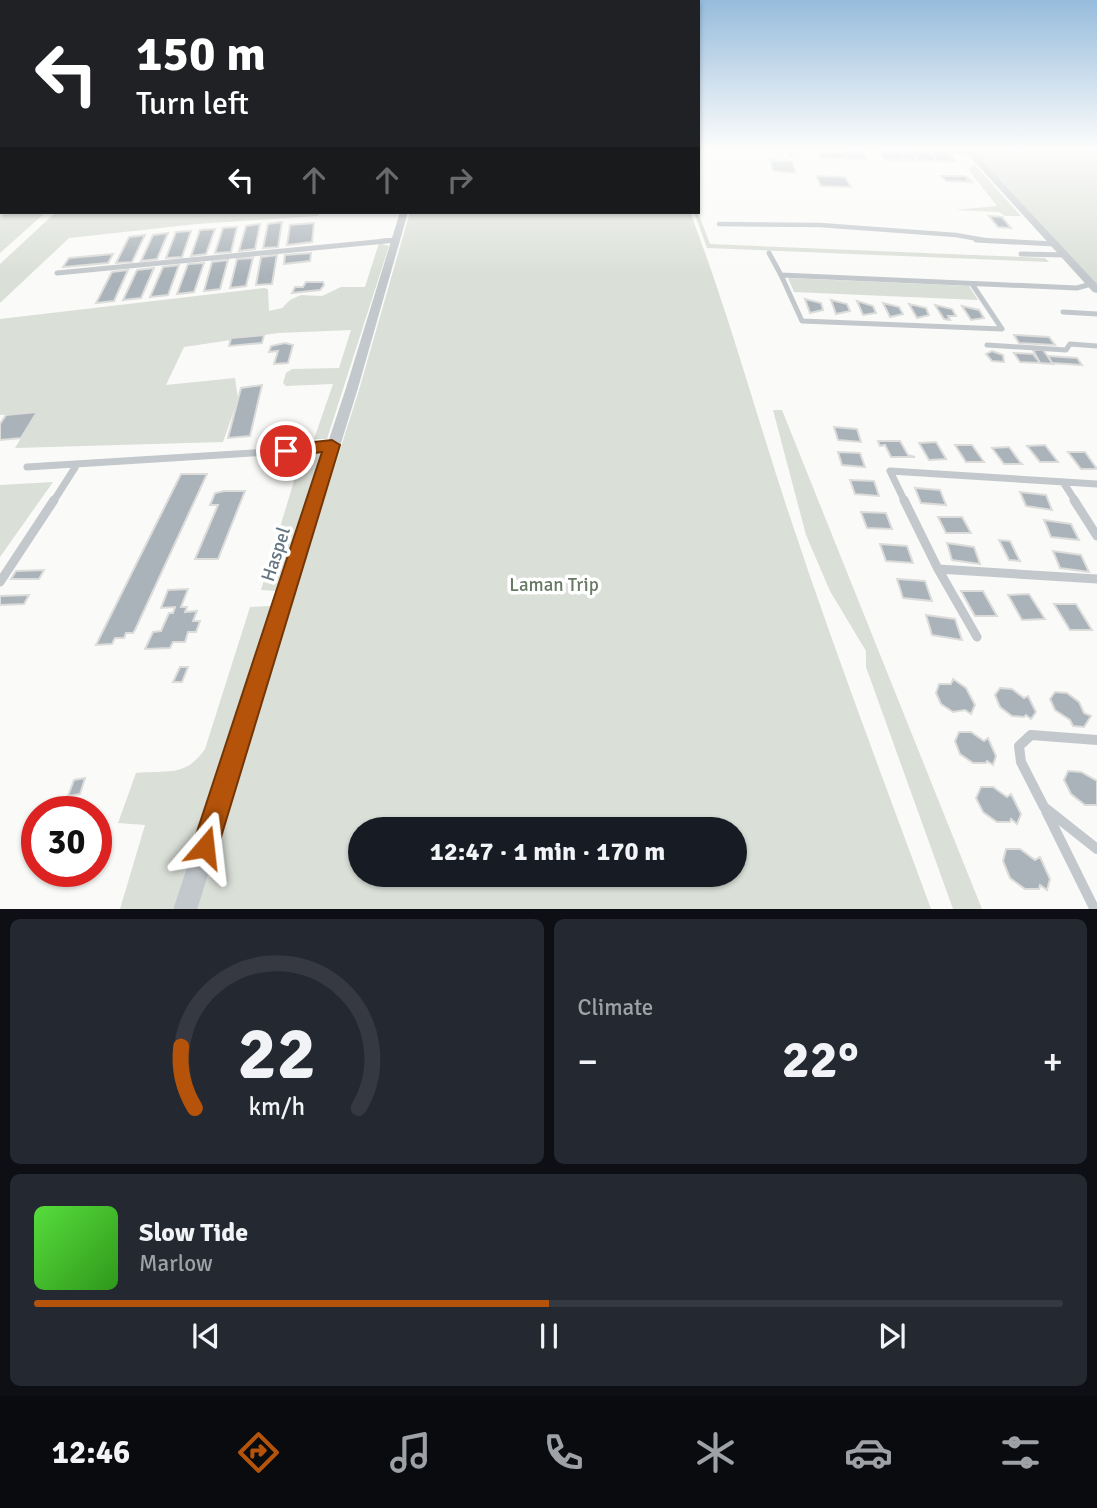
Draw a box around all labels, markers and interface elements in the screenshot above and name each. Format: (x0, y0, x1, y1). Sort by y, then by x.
text: 150 m (136, 24, 266, 84)
icon: left (21, 28, 112, 119)
text: Turn left (136, 84, 249, 123)
icon: left (222, 161, 260, 199)
icon: ahead (295, 161, 333, 199)
icon: ahead (368, 161, 406, 199)
icon: right (441, 161, 479, 199)
pin (256, 421, 316, 481)
icon: arrive (267, 432, 305, 470)
street label: Haspel (256, 524, 296, 585)
park label: Laman Trip (509, 573, 599, 597)
speed limit sign: 30 (21, 796, 112, 887)
position arrow (168, 810, 242, 884)
text: 12:47 · 1 min · 170 m (430, 836, 665, 868)
text: Climate (578, 993, 653, 1022)
text: 22 (237, 1010, 316, 1099)
text: 22° (782, 1028, 859, 1092)
text: − (578, 1038, 598, 1085)
text: + (1042, 1038, 1063, 1085)
text: km/h (248, 1090, 305, 1121)
text: Slow Tide (139, 1217, 248, 1249)
text: Marlow (139, 1249, 213, 1278)
icon: previous (187, 1317, 225, 1355)
icon: pause (530, 1317, 568, 1355)
icon: next (873, 1317, 911, 1355)
icon: directions (234, 1428, 283, 1477)
icon: music (386, 1428, 435, 1477)
icon: phone (539, 1428, 588, 1477)
icon: climate (691, 1428, 740, 1477)
icon: car (844, 1428, 893, 1477)
icon: filters (996, 1428, 1045, 1477)
text: 12:46 (52, 1433, 130, 1472)

